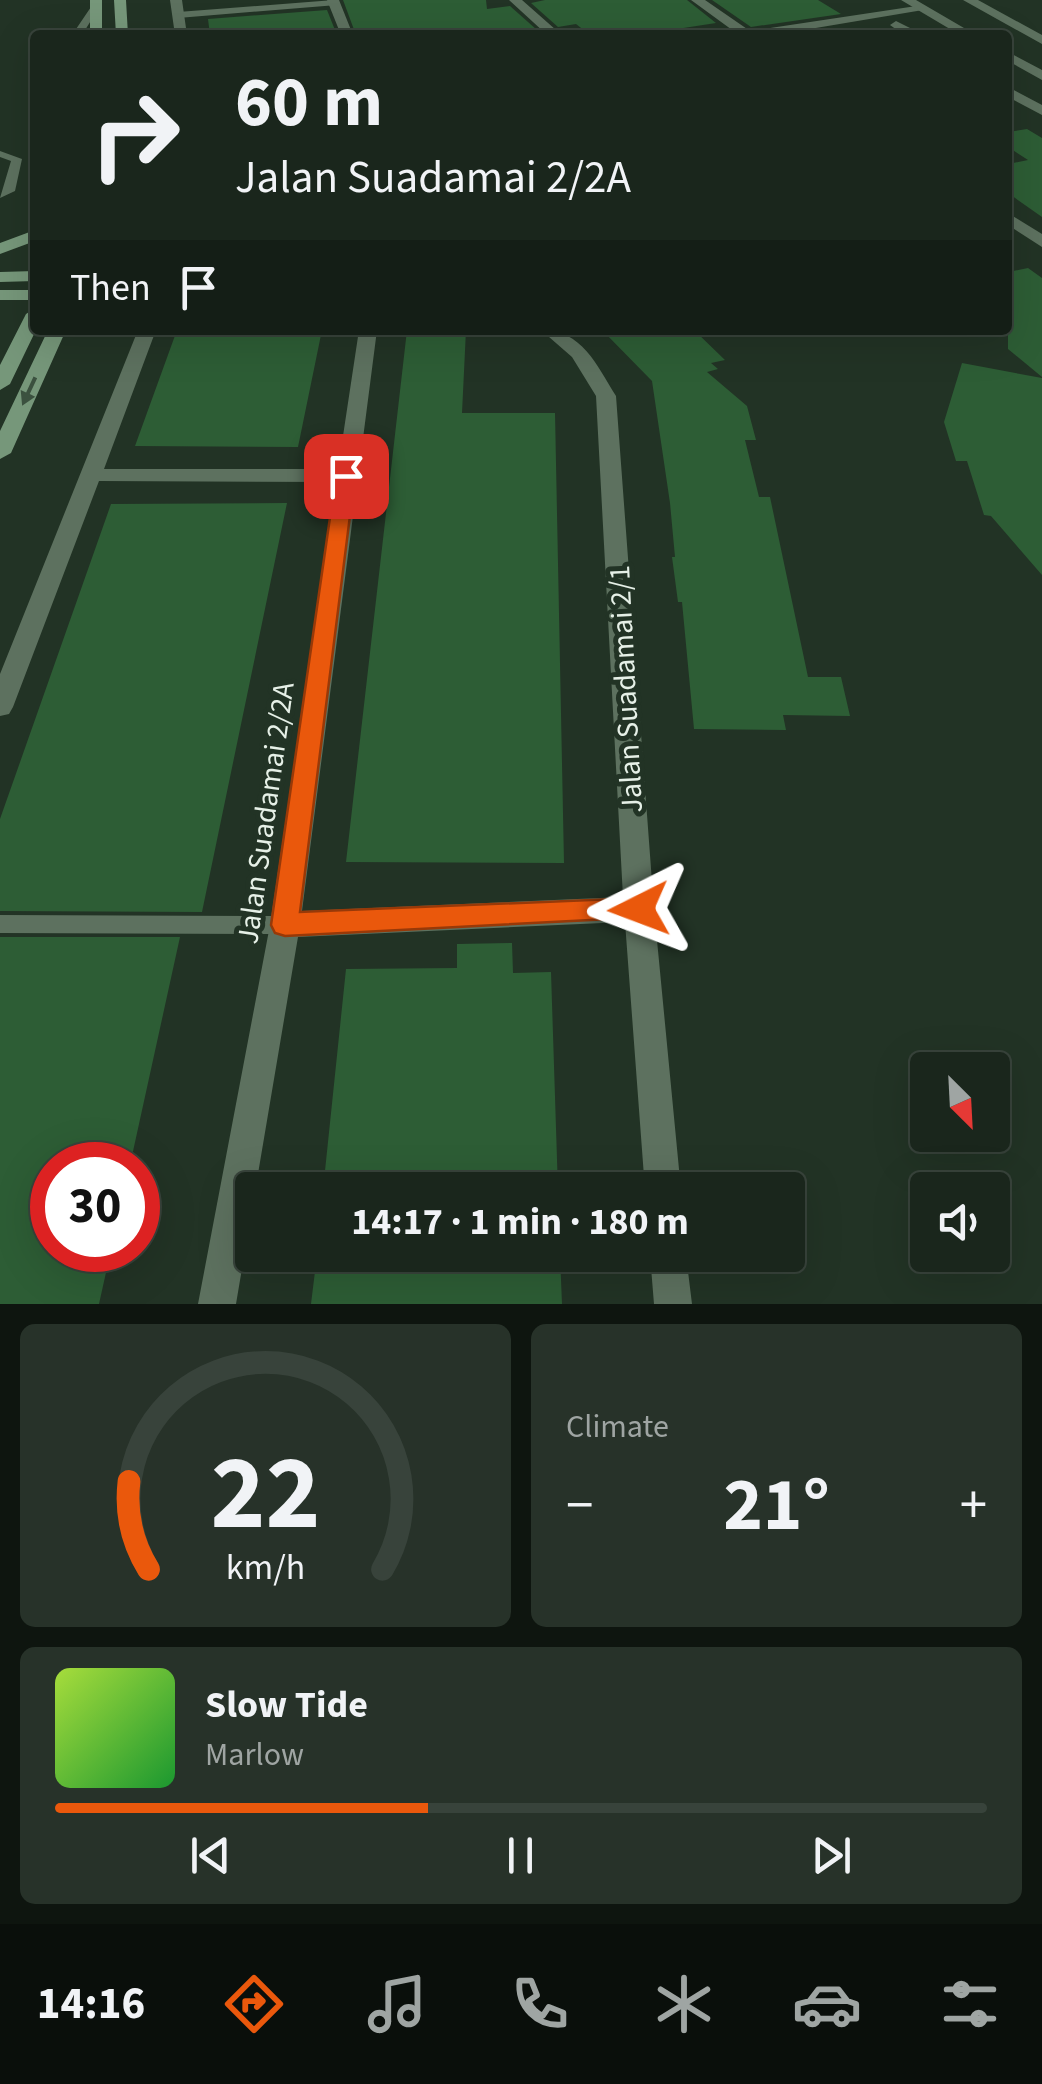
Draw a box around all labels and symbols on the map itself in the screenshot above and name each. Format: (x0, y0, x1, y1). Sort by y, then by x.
one-way arrow (20, 377, 37, 406)
pin (304, 434, 389, 519)
street label: Jalan Suadamai 2/1 (598, 564, 654, 814)
street label: Jalan Suadamai 2/2A (226, 679, 306, 947)
position arrow (587, 857, 691, 961)
north arrow (910, 1052, 1010, 1152)
speed limit sign: 30 (30, 1142, 160, 1272)

